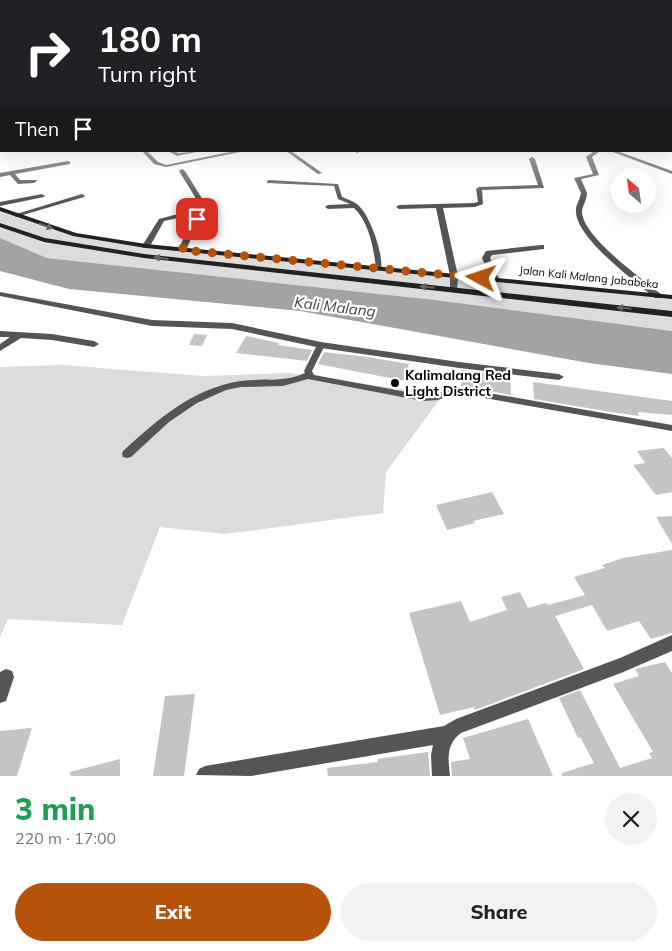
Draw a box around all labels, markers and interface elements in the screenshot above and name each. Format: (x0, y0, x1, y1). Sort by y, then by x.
text: 180 m (98, 17, 202, 61)
icon: right (15, 20, 80, 85)
text: Turn right (98, 60, 196, 88)
icon: arrive (69, 115, 97, 143)
text: Then (15, 117, 59, 141)
north arrow (611, 168, 656, 212)
map controls (611, 168, 656, 213)
pin (176, 198, 218, 240)
icon: arrive (183, 205, 211, 233)
one-way arrow (39, 222, 54, 230)
position arrow (454, 251, 506, 303)
one-way arrow (153, 254, 169, 262)
street label: Jalan Kali Malang Jababeka (519, 263, 659, 291)
one-way arrow (419, 283, 435, 291)
water label: Kali Malang (293, 292, 377, 321)
one-way arrow (615, 304, 631, 312)
place label: Kalimalang Red Light District (405, 366, 511, 400)
marker: Kalimalang Red Light District (389, 377, 401, 389)
text: 3 min (15, 790, 95, 828)
button: close (605, 793, 657, 845)
text: 220 m · 17:00 (15, 828, 116, 848)
button: Exit (15, 883, 331, 941)
button: Share (341, 883, 657, 941)

